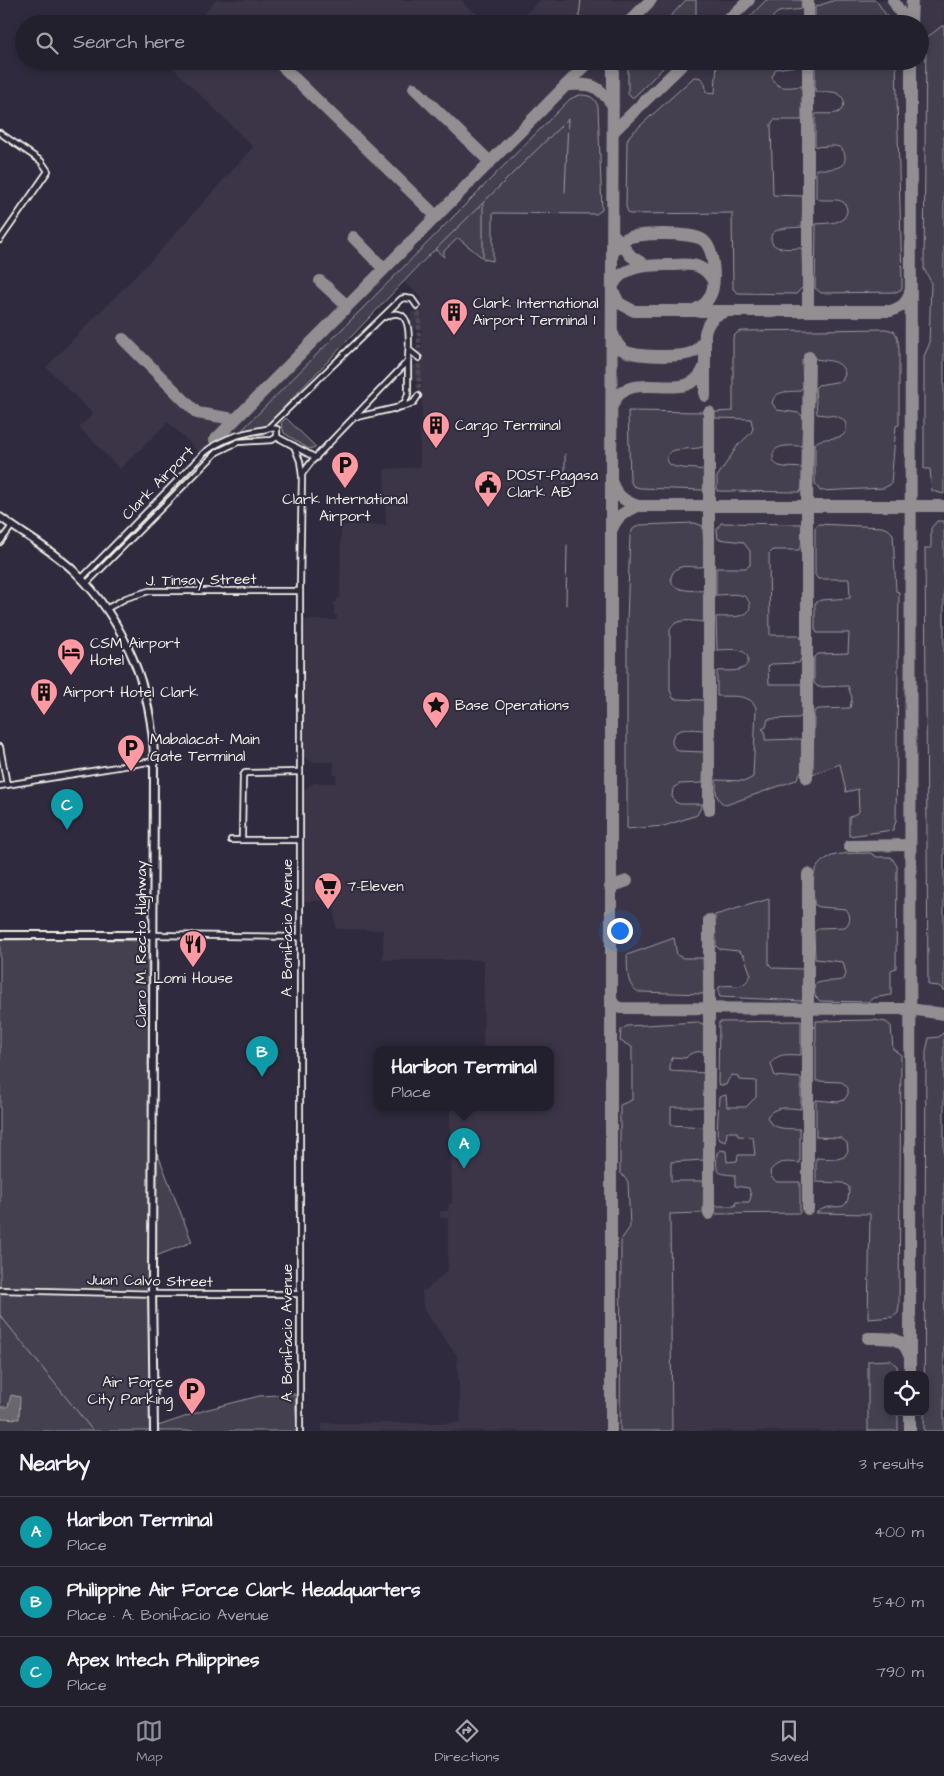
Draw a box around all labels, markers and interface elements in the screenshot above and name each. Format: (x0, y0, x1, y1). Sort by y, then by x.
search box (15, 15, 929, 70)
icon: search (33, 29, 61, 57)
text: Search here (73, 29, 185, 56)
place label: Clark International Airport Terminal 1 (473, 293, 599, 331)
building icon: Clark International Airport Terminal 1 (439, 297, 469, 336)
building icon: Cargo Terminal (421, 410, 451, 449)
place label: Cargo Terminal (455, 415, 561, 437)
street label: Clark Airport (117, 441, 199, 525)
parking icon: Clark International Airport (330, 450, 360, 489)
place label: DOST-Pagasa Clark AB (507, 465, 599, 503)
public building icon: DOST-Pagasa Clark AB (473, 469, 503, 508)
place label: Clark International Airport (282, 489, 408, 527)
street label: J. Tinsay Street (145, 569, 257, 592)
place label: CSM Airport Hotel (90, 633, 180, 671)
hotel icon: CSM Airport Hotel (56, 637, 86, 676)
building icon: Airport Hotel Clark (29, 677, 59, 716)
place label: Airport Hotel Clark (63, 682, 198, 703)
place icon: Base Operations (421, 690, 451, 729)
place label: Base Operations (455, 695, 570, 716)
place label: Mabalacat- Main Gate Terminal (150, 729, 260, 767)
parking icon: Mabalacat- Main Gate Terminal (116, 733, 146, 772)
pin: C (51, 789, 83, 830)
street label: A. Bonifacio Avenue (277, 859, 298, 997)
street label: Claro M. Recto Highway (131, 860, 153, 1028)
supermarket icon: 7-Eleven (313, 871, 343, 910)
place label: 7-Eleven (347, 876, 404, 897)
your location (607, 918, 633, 944)
restaurant icon: Lomi House (178, 929, 208, 968)
place label: Lomi House (153, 968, 233, 989)
pin: B (246, 1036, 278, 1077)
popup (374, 1046, 554, 1111)
text: Haribon Terminal (391, 1054, 537, 1081)
text: Place (391, 1081, 431, 1103)
pin: A (448, 1128, 480, 1169)
street label: A. Bonifacio Avenue (277, 1264, 298, 1402)
street label: Juan Calvo Street (87, 1269, 213, 1293)
map controls (884, 1371, 929, 1416)
button: locate (884, 1371, 929, 1416)
place label: Air Force City Parking (88, 1372, 173, 1411)
parking icon: Air Force City Parking (177, 1376, 207, 1415)
text: Nearby (20, 1449, 90, 1478)
text: 3 results (859, 1453, 924, 1475)
text: Haribon Terminal (67, 1507, 212, 1534)
text: A (31, 1521, 41, 1543)
text: 400 m (874, 1521, 924, 1543)
text: Place (67, 1534, 107, 1556)
text: Philippine Air Force Clark Headquarters (67, 1577, 421, 1604)
text: B (30, 1591, 42, 1613)
text: 540 m (873, 1591, 924, 1613)
text: Place · A. Bonifacio Avenue (67, 1604, 269, 1626)
text: Apex Intech Philippines (67, 1647, 260, 1674)
text: C (30, 1661, 42, 1683)
text: 790 m (876, 1661, 924, 1683)
text: Place (67, 1674, 107, 1696)
tab: Map (135, 1717, 163, 1767)
tab: Directions (434, 1717, 499, 1767)
tab: Saved (770, 1717, 809, 1767)

